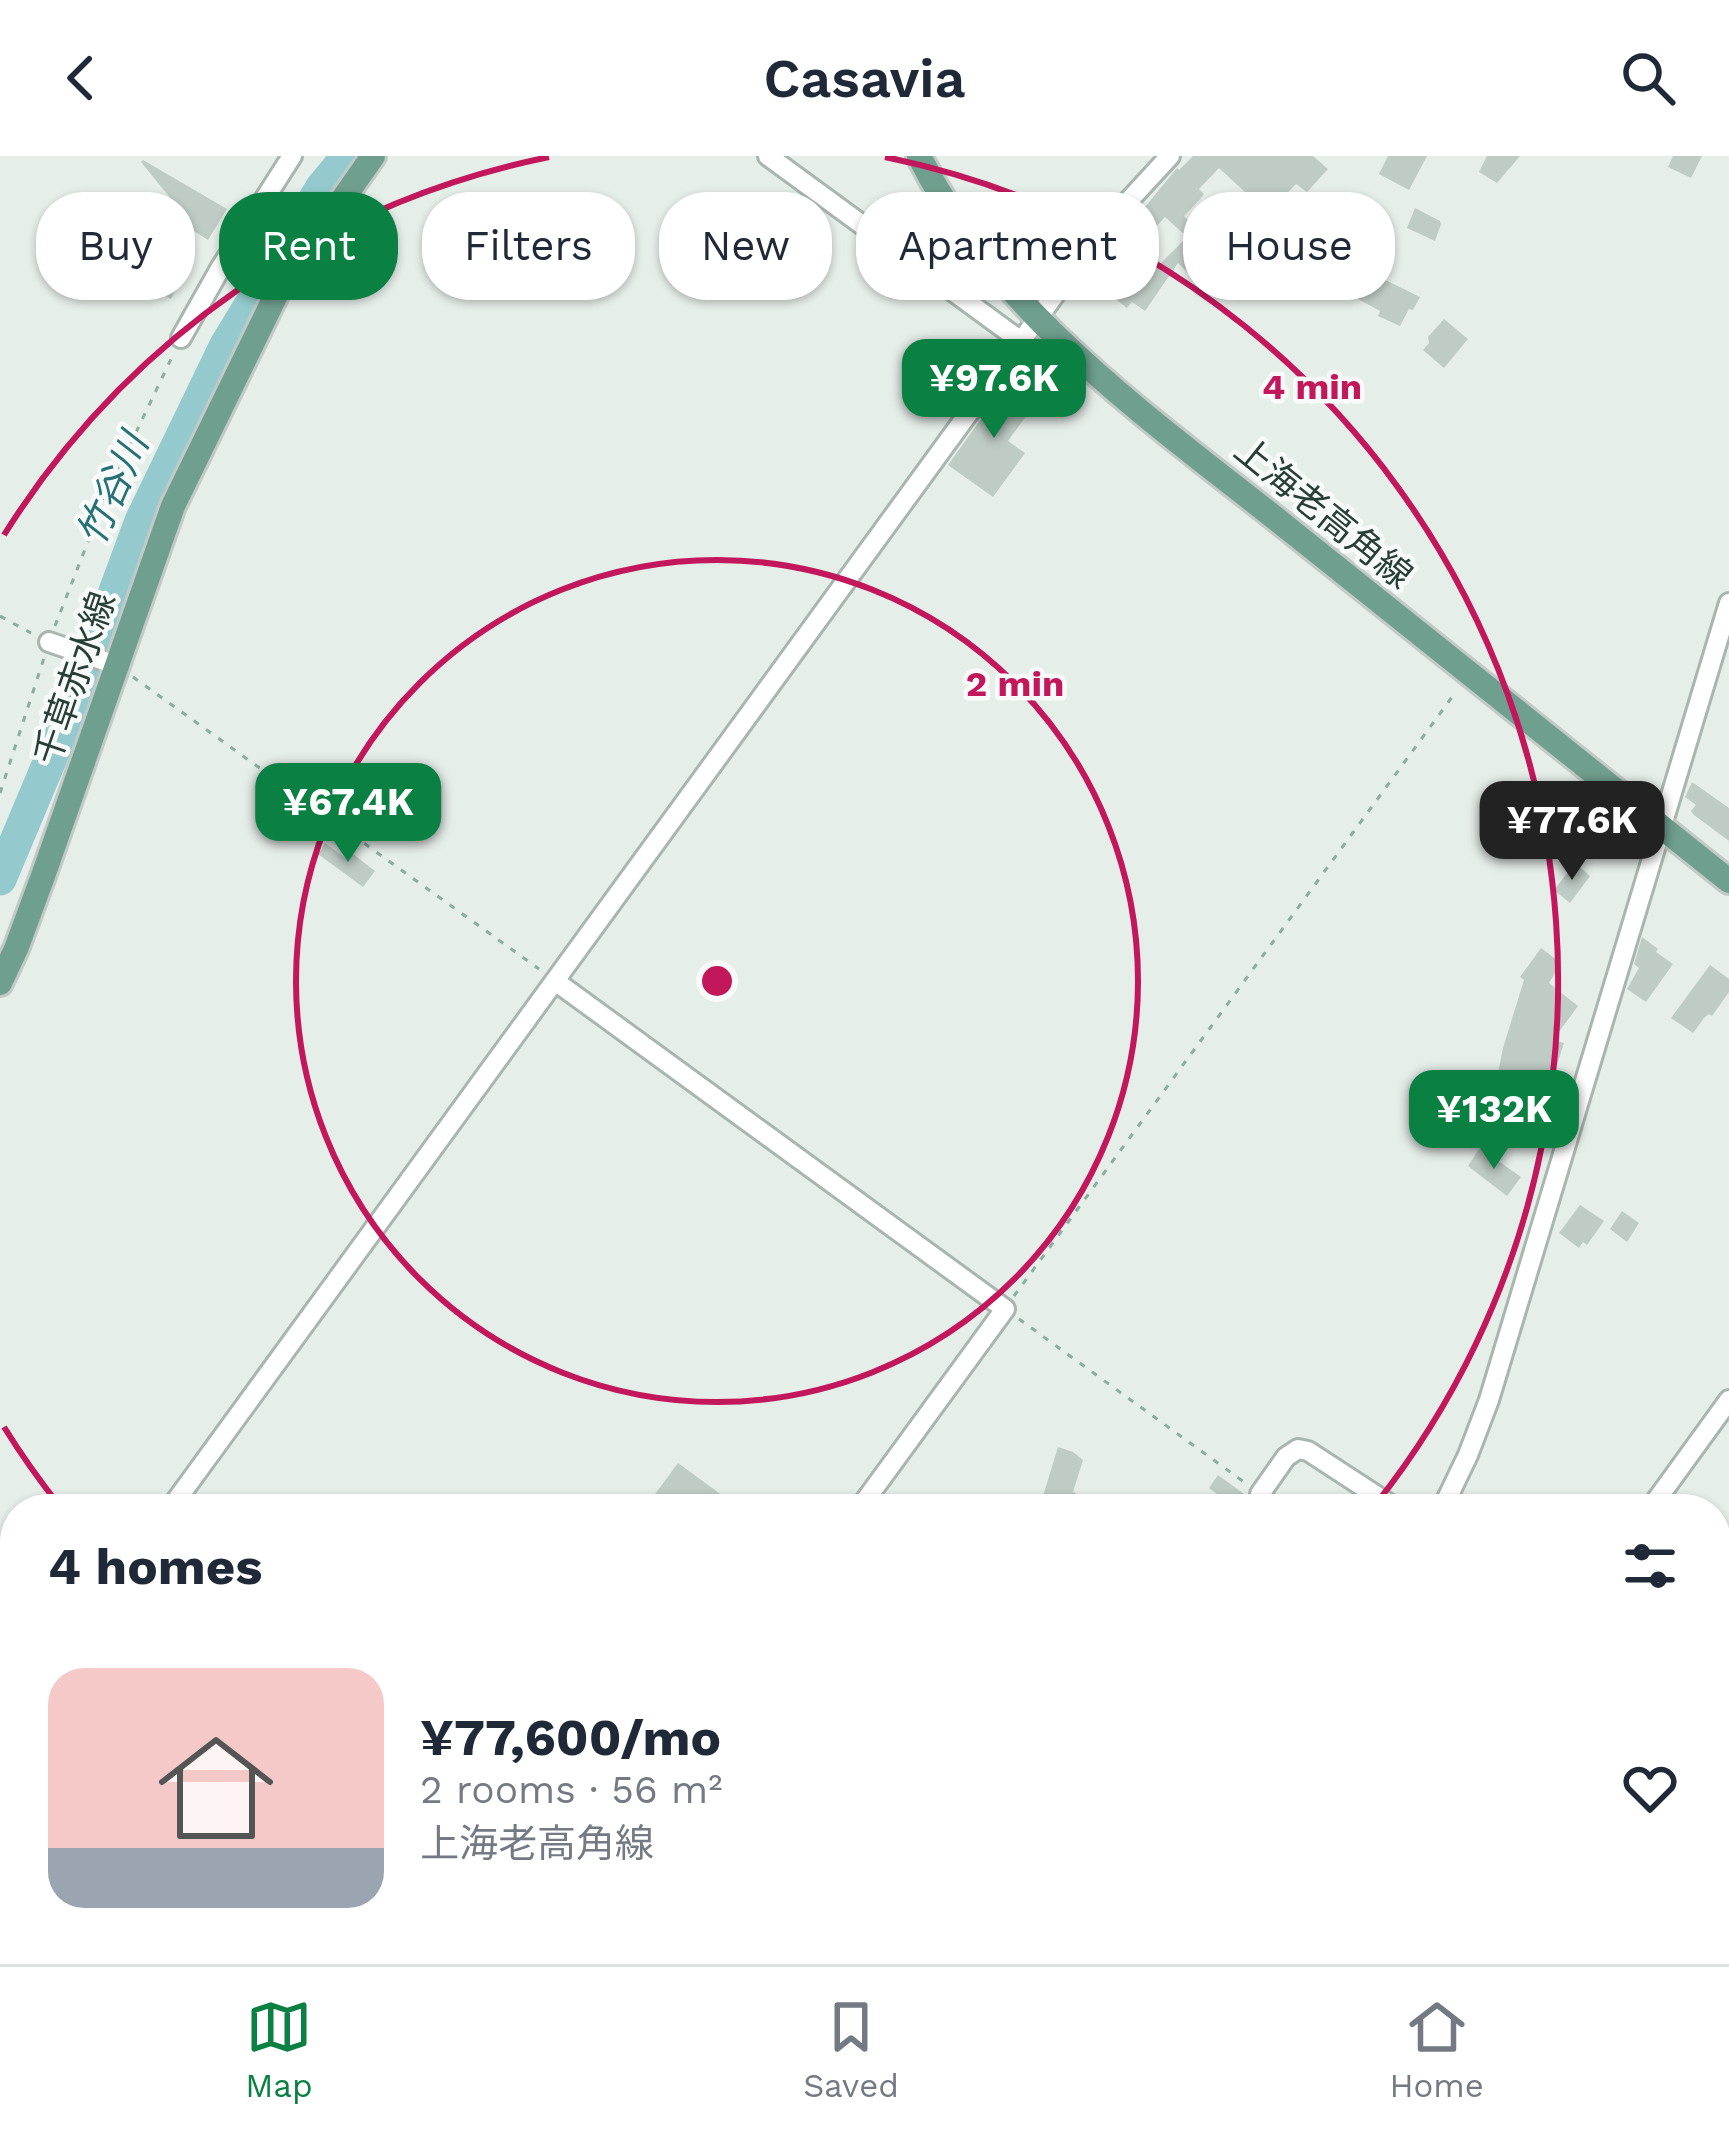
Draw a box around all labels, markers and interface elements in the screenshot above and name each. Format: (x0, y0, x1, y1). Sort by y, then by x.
icon: back (48, 45, 114, 111)
icon: search (1615, 45, 1681, 111)
text: Casavia (763, 47, 966, 110)
chip: Buy (36, 192, 195, 300)
chip: Rent (219, 192, 398, 300)
chip: Filters (422, 192, 635, 300)
chip: New (659, 192, 832, 300)
chip: Apartment (856, 192, 1159, 300)
chip: House (1183, 192, 1395, 300)
pin: ¥97.6K (896, 339, 1092, 441)
text: ¥97.6K (929, 355, 1059, 400)
text: 4 min (1262, 366, 1362, 408)
water label: 竹谷川 (68, 423, 158, 552)
street label: 上海老高角線 (1226, 428, 1421, 597)
street label: 千草赤水線 (26, 586, 124, 770)
text: 2 min (966, 663, 1064, 705)
pin: ¥67.4K (250, 763, 446, 865)
text: ¥67.4K (282, 779, 414, 824)
pin: ¥77.6K (1474, 781, 1670, 883)
text: ¥77.6K (1507, 797, 1637, 842)
centre of rings (696, 960, 738, 1002)
pin: ¥132K (1410, 1070, 1578, 1172)
text: ¥132K (1436, 1086, 1552, 1131)
icon: filters (1617, 1533, 1683, 1599)
text: 4 homes (48, 1537, 262, 1596)
text: ¥77,600/mo (420, 1708, 721, 1767)
icon: home (144, 1716, 288, 1860)
icon: heart (1617, 1755, 1683, 1821)
text: 2 rooms · 56 m² (420, 1767, 722, 1812)
text: 上海老高角線 (420, 1821, 654, 1866)
tab: Map (245, 1994, 313, 2105)
tab: Saved (803, 1994, 899, 2105)
tab: Home (1389, 1994, 1484, 2105)

